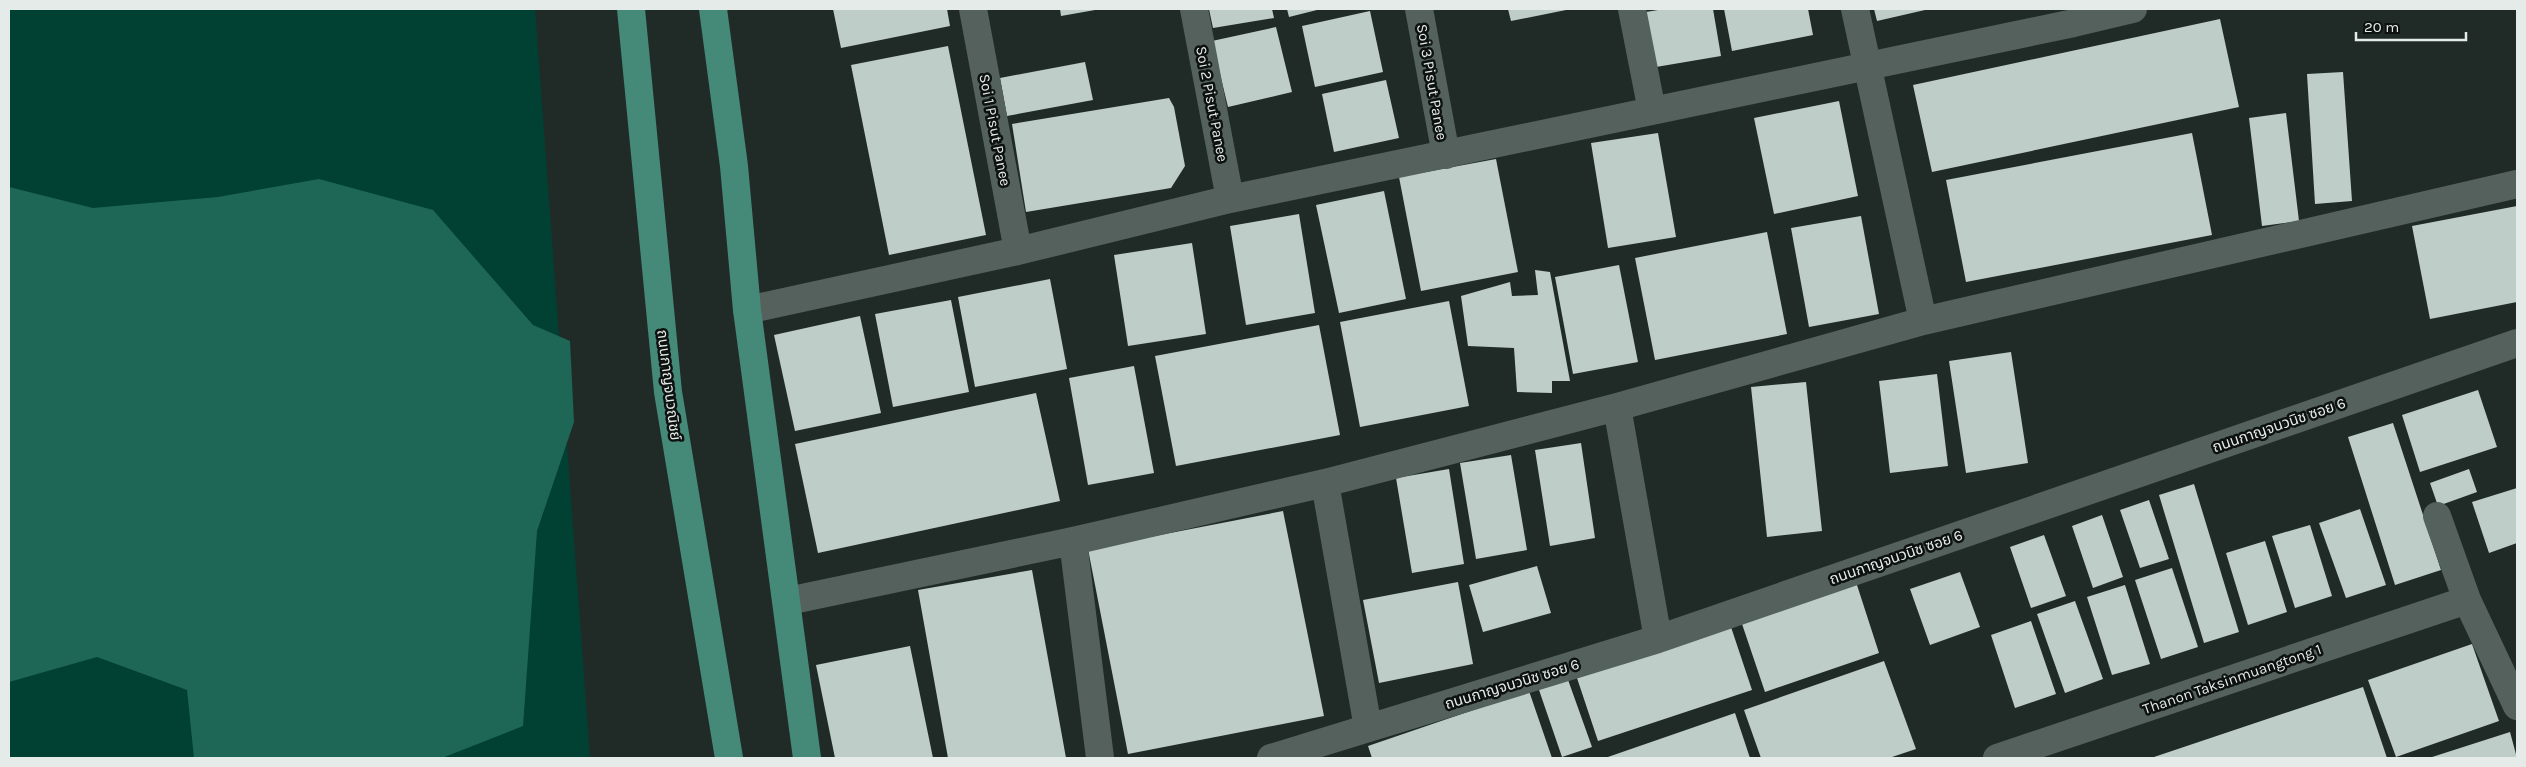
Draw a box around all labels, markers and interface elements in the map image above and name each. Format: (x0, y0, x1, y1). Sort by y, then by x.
scale bar (2356, 10, 2466, 42)
text: 20 m (2364, 18, 2399, 36)
street label: Soi 3 Pisut Panee (1413, 22, 1451, 142)
street label: Soi 2 Pisut Panee (1192, 45, 1232, 163)
street label: Soi 1 Pisut Panee (975, 72, 1015, 188)
street label: ถนนกาญจนวณิชย์ (653, 329, 685, 442)
street label: ถนนกาญจนวนิช ซอย 6 (2210, 394, 2348, 456)
street label: ถนนกาญจนวนิช ซอย 6 (1827, 526, 1965, 588)
street label: Thanon Taksinmuangtong 1 (2140, 640, 2324, 718)
street label: ถนนกาญจนวนิช ซอย 6 (1443, 655, 1581, 713)

